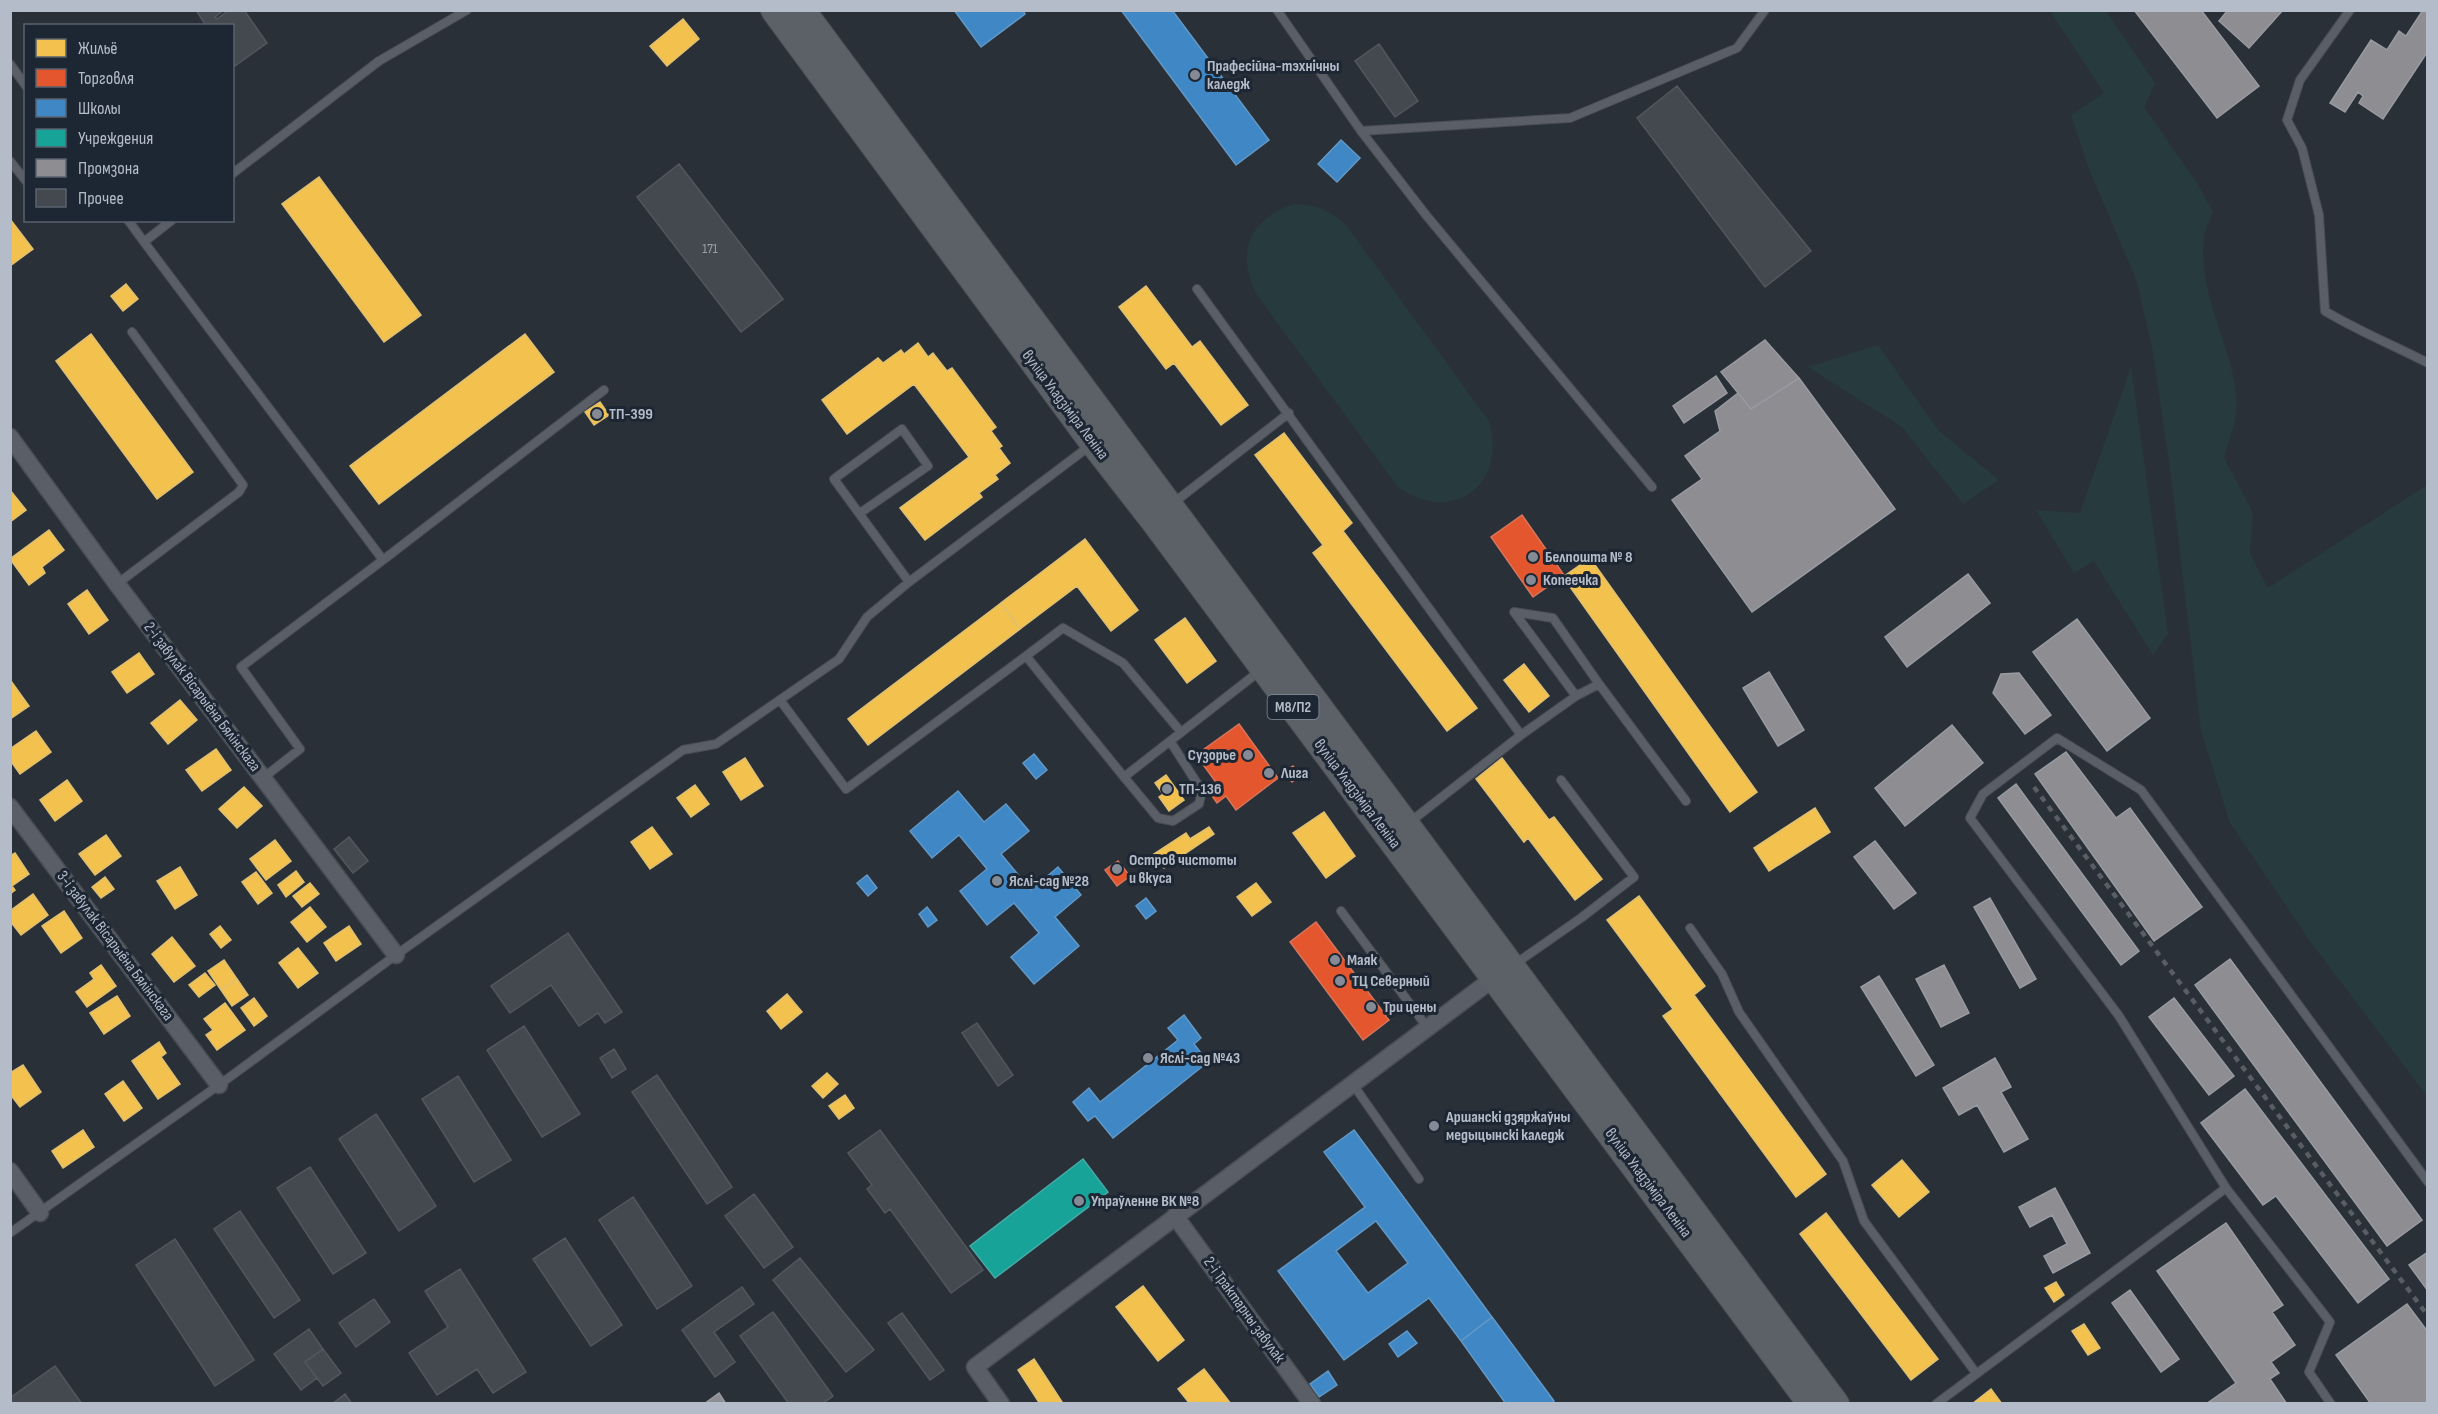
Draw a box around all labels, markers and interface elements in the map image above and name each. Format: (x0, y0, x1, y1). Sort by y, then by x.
legend (24, 24, 234, 222)
text: Жильё (78, 38, 118, 59)
place label: Прафесійна-тэхнічны каледж (1207, 57, 1339, 94)
text: Торговля (78, 68, 134, 89)
marker: Прафесійна-тэхнічны каледж (1188, 68, 1202, 82)
text: Школы (78, 98, 121, 119)
text: Учреждения (78, 128, 153, 149)
text: Промзона (78, 158, 139, 179)
text: Прочее (78, 188, 124, 209)
house number: 171 (702, 240, 718, 257)
street label: вуліца Уладзіміра Леніна (1018, 347, 1112, 463)
place label: ТП-399 (609, 405, 653, 424)
marker: ТП-399 (590, 407, 604, 421)
place label: Белпошта № 8 (1545, 548, 1633, 567)
marker: Белпошта № 8 (1526, 550, 1540, 564)
place label: Копеечка (1543, 571, 1598, 590)
marker: Копеечка (1524, 573, 1538, 587)
street label: 2-і завулак Вісарыёна Бялінскага (140, 618, 264, 776)
road number: М8/П2 (1268, 695, 1318, 719)
street label: вуліца Уладзіміра Леніна (1310, 736, 1404, 852)
place label: Сузорье (1188, 746, 1236, 765)
marker: Сузорье (1241, 748, 1255, 762)
place label: Лига (1280, 764, 1308, 783)
marker: Лига (1262, 766, 1276, 780)
place label: ТП-136 (1179, 780, 1222, 799)
marker: ТП-136 (1160, 782, 1174, 796)
place label: Остров чистоты и вкуса (1129, 851, 1237, 888)
marker: Остров чистоты и вкуса (1110, 862, 1124, 876)
street label: 3-і завулак Вісарыёна Бялінскага (53, 867, 177, 1025)
place label: Яслі-сад №28 (1009, 872, 1089, 891)
marker: Яслі-сад №28 (990, 874, 1004, 888)
place label: Маяк (1347, 951, 1377, 970)
marker: Маяк (1328, 953, 1342, 967)
place label: ТЦ Северный (1352, 972, 1430, 991)
marker: ТЦ Северный (1333, 974, 1347, 988)
place label: Три цены (1383, 998, 1437, 1017)
marker: Три цены (1364, 1000, 1378, 1014)
place label: Яслі-сад №43 (1160, 1049, 1240, 1068)
marker: Яслі-сад №43 (1141, 1051, 1155, 1065)
place label: Аршанскі дзяржаўны медыцынскі каледж (1445, 1108, 1571, 1145)
marker: Аршанскі дзяржаўны медыцынскі каледж (1427, 1119, 1441, 1133)
street label: вуліца Уладзіміра Леніна (1601, 1125, 1695, 1241)
place label: Упраўленне ВК №8 (1091, 1192, 1200, 1211)
marker: Упраўленне ВК №8 (1072, 1194, 1086, 1208)
street label: 2-і Трактарны завулак (1199, 1253, 1289, 1367)

